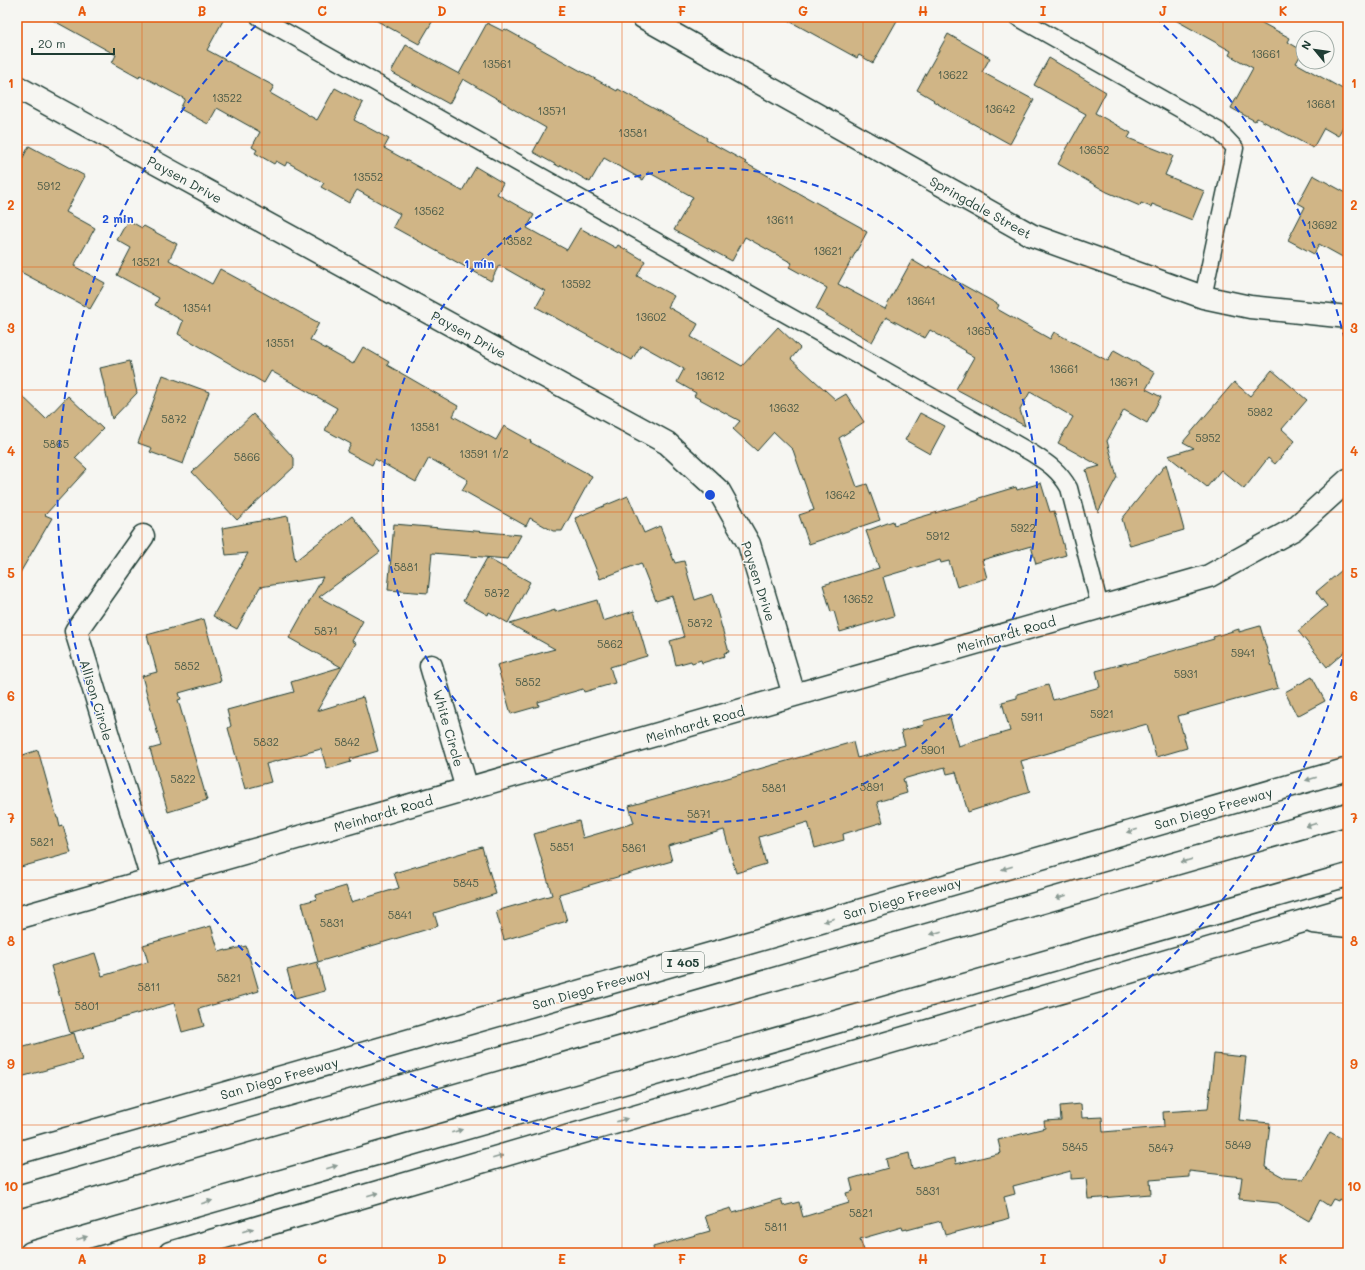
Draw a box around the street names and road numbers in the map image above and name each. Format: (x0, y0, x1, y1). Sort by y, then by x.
street label: Paysen Drive (145, 151, 225, 207)
street label: Springdale Street (927, 172, 1035, 242)
street label: Paysen Drive (429, 306, 509, 362)
street label: Paysen Drive (738, 539, 780, 623)
street label: Meinhardt Road (955, 612, 1057, 656)
street label: Allison Circle (77, 658, 117, 742)
street label: White Circle (430, 687, 468, 769)
street label: Meinhardt Road (644, 702, 746, 746)
street label: San Diego Freeway (1152, 783, 1274, 833)
street label: Meinhardt Road (332, 791, 434, 835)
street label: San Diego Freeway (841, 873, 963, 923)
road number: I 405 (662, 952, 704, 972)
street label: San Diego Freeway (530, 963, 652, 1013)
street label: San Diego Freeway (218, 1053, 340, 1103)

